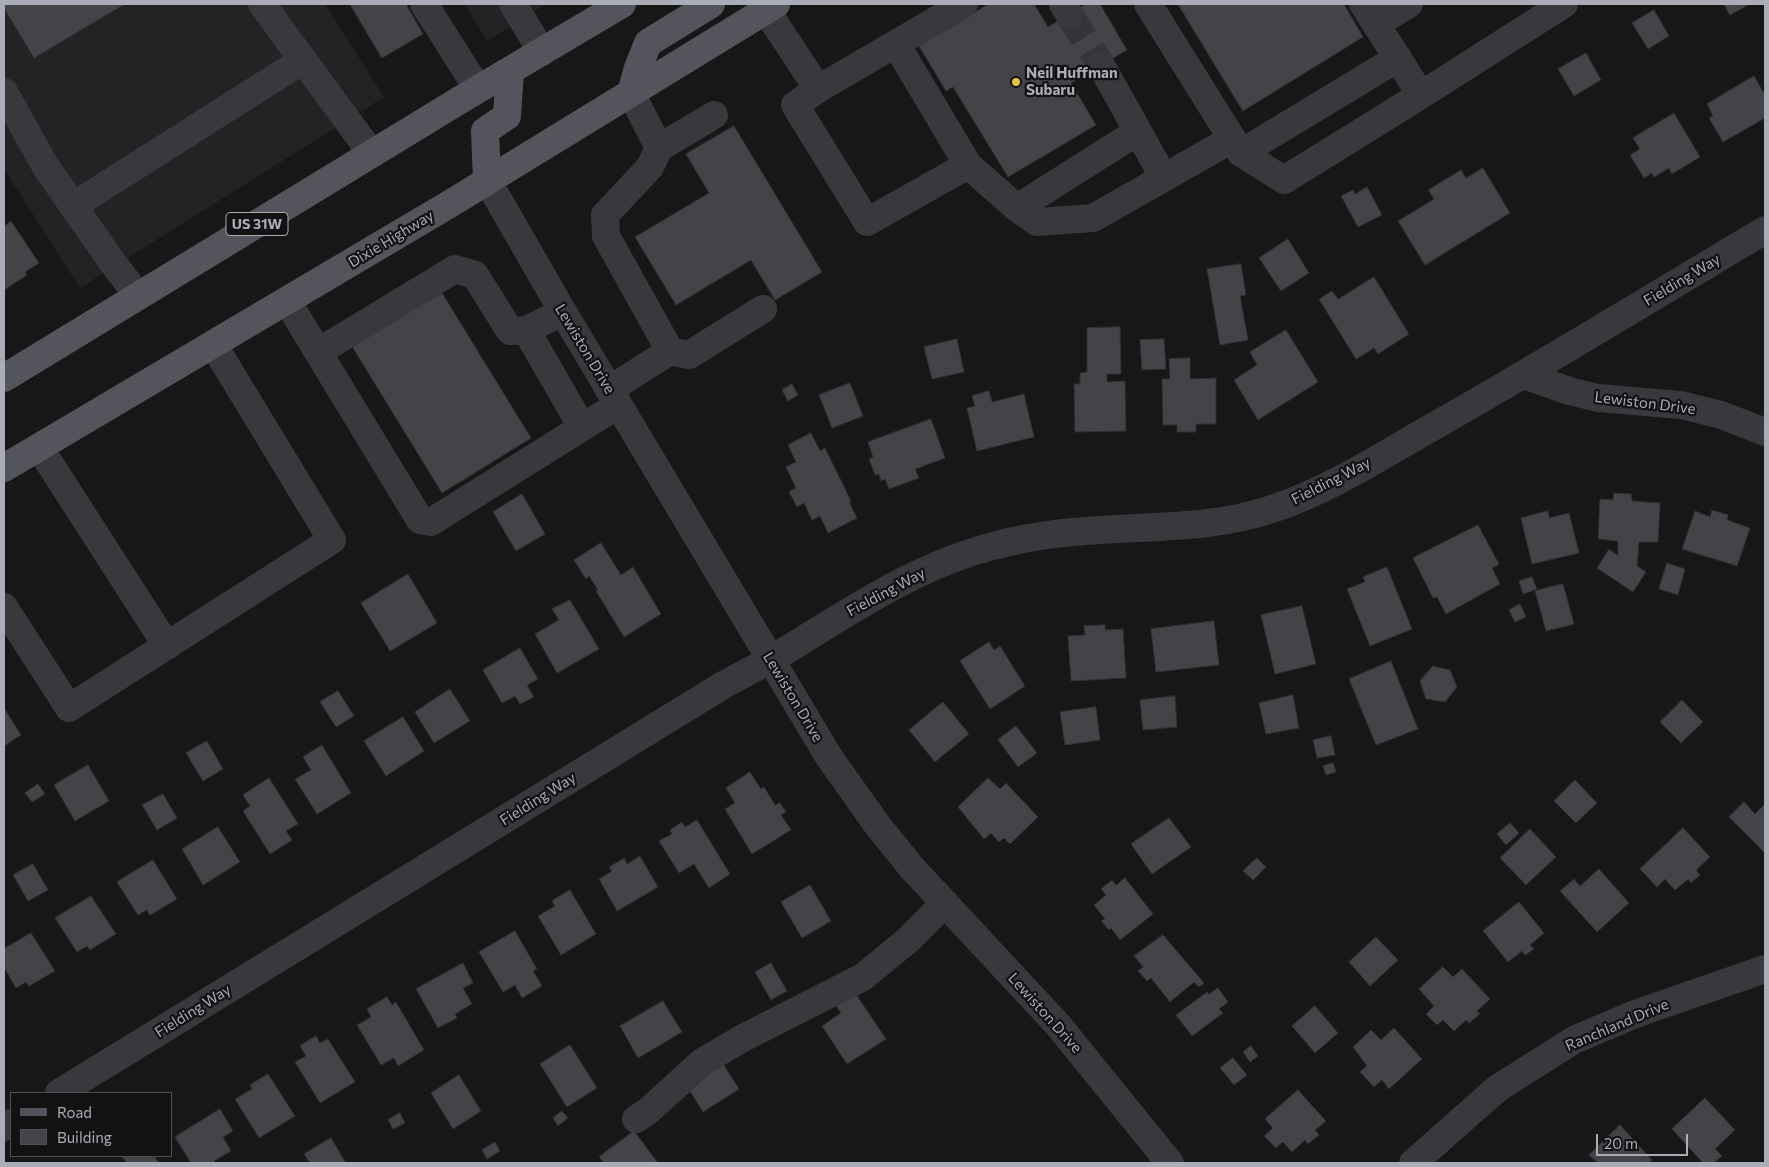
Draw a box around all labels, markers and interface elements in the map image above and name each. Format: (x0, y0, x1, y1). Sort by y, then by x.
place label: Neil Huffman Subaru (1026, 64, 1118, 99)
marker: Neil Huffman Subaru (1010, 76, 1022, 88)
street label: Dixie Highway (345, 206, 437, 272)
road number: US 31W (226, 212, 288, 235)
street label: Fielding Way (1640, 250, 1724, 310)
street label: Lewiston Drive (551, 301, 619, 397)
street label: Lewiston Drive (1593, 388, 1697, 418)
street label: Fielding Way (1288, 453, 1374, 509)
street label: Fielding Way (844, 564, 928, 620)
street label: Lewiston Drive (759, 649, 827, 745)
street label: Fielding Way (497, 769, 579, 829)
street label: Lewiston Drive (1004, 969, 1086, 1057)
street label: Fielding Way (152, 981, 234, 1041)
street label: Ranchland Drive (1563, 995, 1671, 1055)
legend (10, 1092, 172, 1157)
text: Road (57, 1103, 92, 1121)
scale bar (1599, 1124, 1692, 1156)
text: Building (57, 1128, 112, 1146)
text: 20 m (1604, 1134, 1638, 1152)

